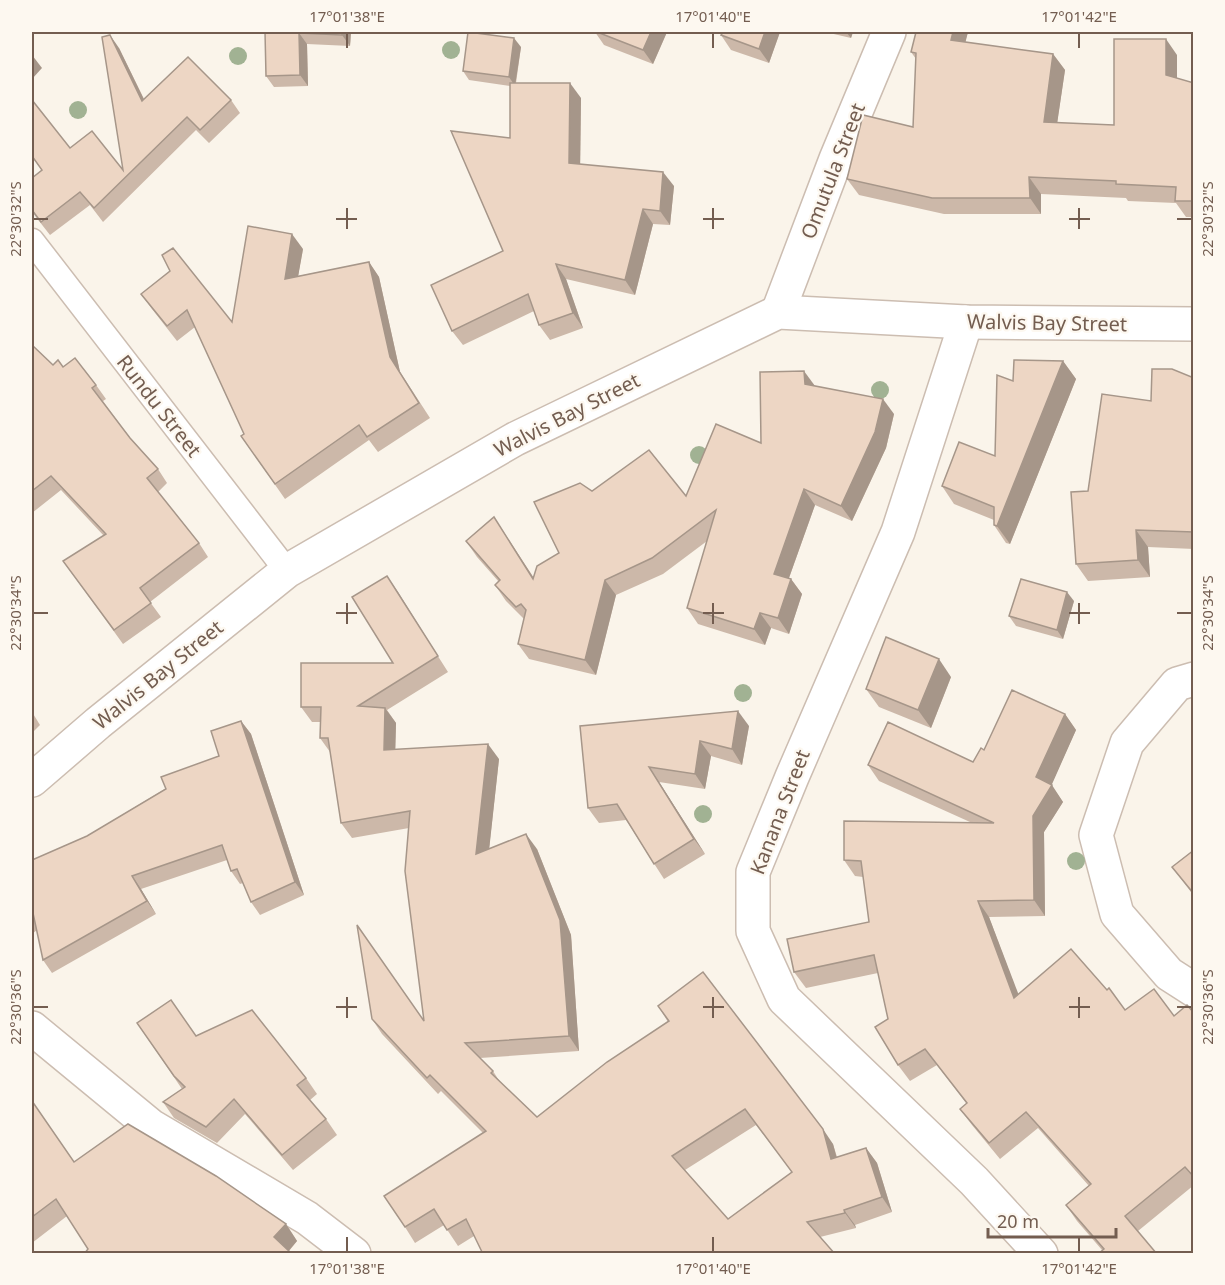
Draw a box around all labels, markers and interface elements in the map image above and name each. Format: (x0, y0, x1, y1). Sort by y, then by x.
text: 17°01'38"E (309, 6, 385, 26)
text: 17°01'40"E (675, 6, 751, 26)
text: 17°01'42"E (1041, 6, 1117, 26)
street label: Omutula Street (794, 99, 871, 243)
text: 22°30'32"S (5, 181, 25, 257)
text: 22°30'32"S (1197, 181, 1217, 257)
street label: Walvis Bay Street (967, 308, 1127, 337)
street label: Rundu Street (111, 349, 208, 462)
street label: Walvis Bay Street (489, 366, 644, 463)
text: 22°30'34"S (5, 575, 25, 651)
text: 22°30'34"S (1197, 575, 1217, 651)
street label: Walvis Bay Street (87, 614, 228, 735)
street label: Kanana Street (743, 745, 816, 878)
text: 22°30'36"S (5, 969, 25, 1045)
text: 22°30'36"S (1197, 969, 1217, 1045)
scale bar (988, 1201, 1116, 1239)
text: 20 m (997, 1209, 1039, 1233)
text: 17°01'38"E (309, 1258, 385, 1278)
text: 17°01'40"E (675, 1258, 751, 1278)
text: 17°01'42"E (1041, 1258, 1117, 1278)

